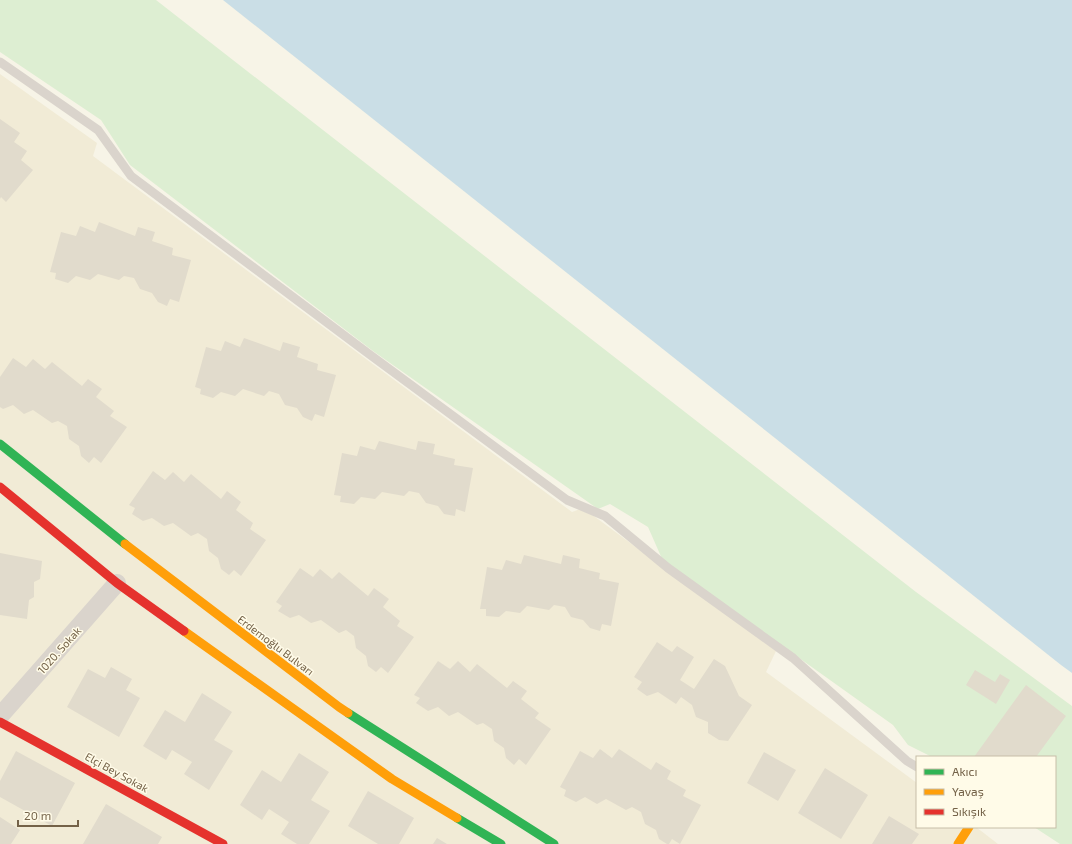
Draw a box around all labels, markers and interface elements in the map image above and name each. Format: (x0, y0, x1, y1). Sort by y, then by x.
street label: Erdemoğlu Bulvarı (235, 612, 317, 678)
street label: 1020. Sokak (35, 624, 84, 676)
street label: Elçi Bey Sokak (83, 749, 151, 796)
legend (916, 756, 1056, 828)
text: Akıcı (952, 764, 977, 778)
text: Yavaş (952, 784, 984, 799)
scale bar (18, 802, 78, 828)
text: Sıkışık (952, 804, 986, 819)
text: 20 m (24, 808, 51, 822)

